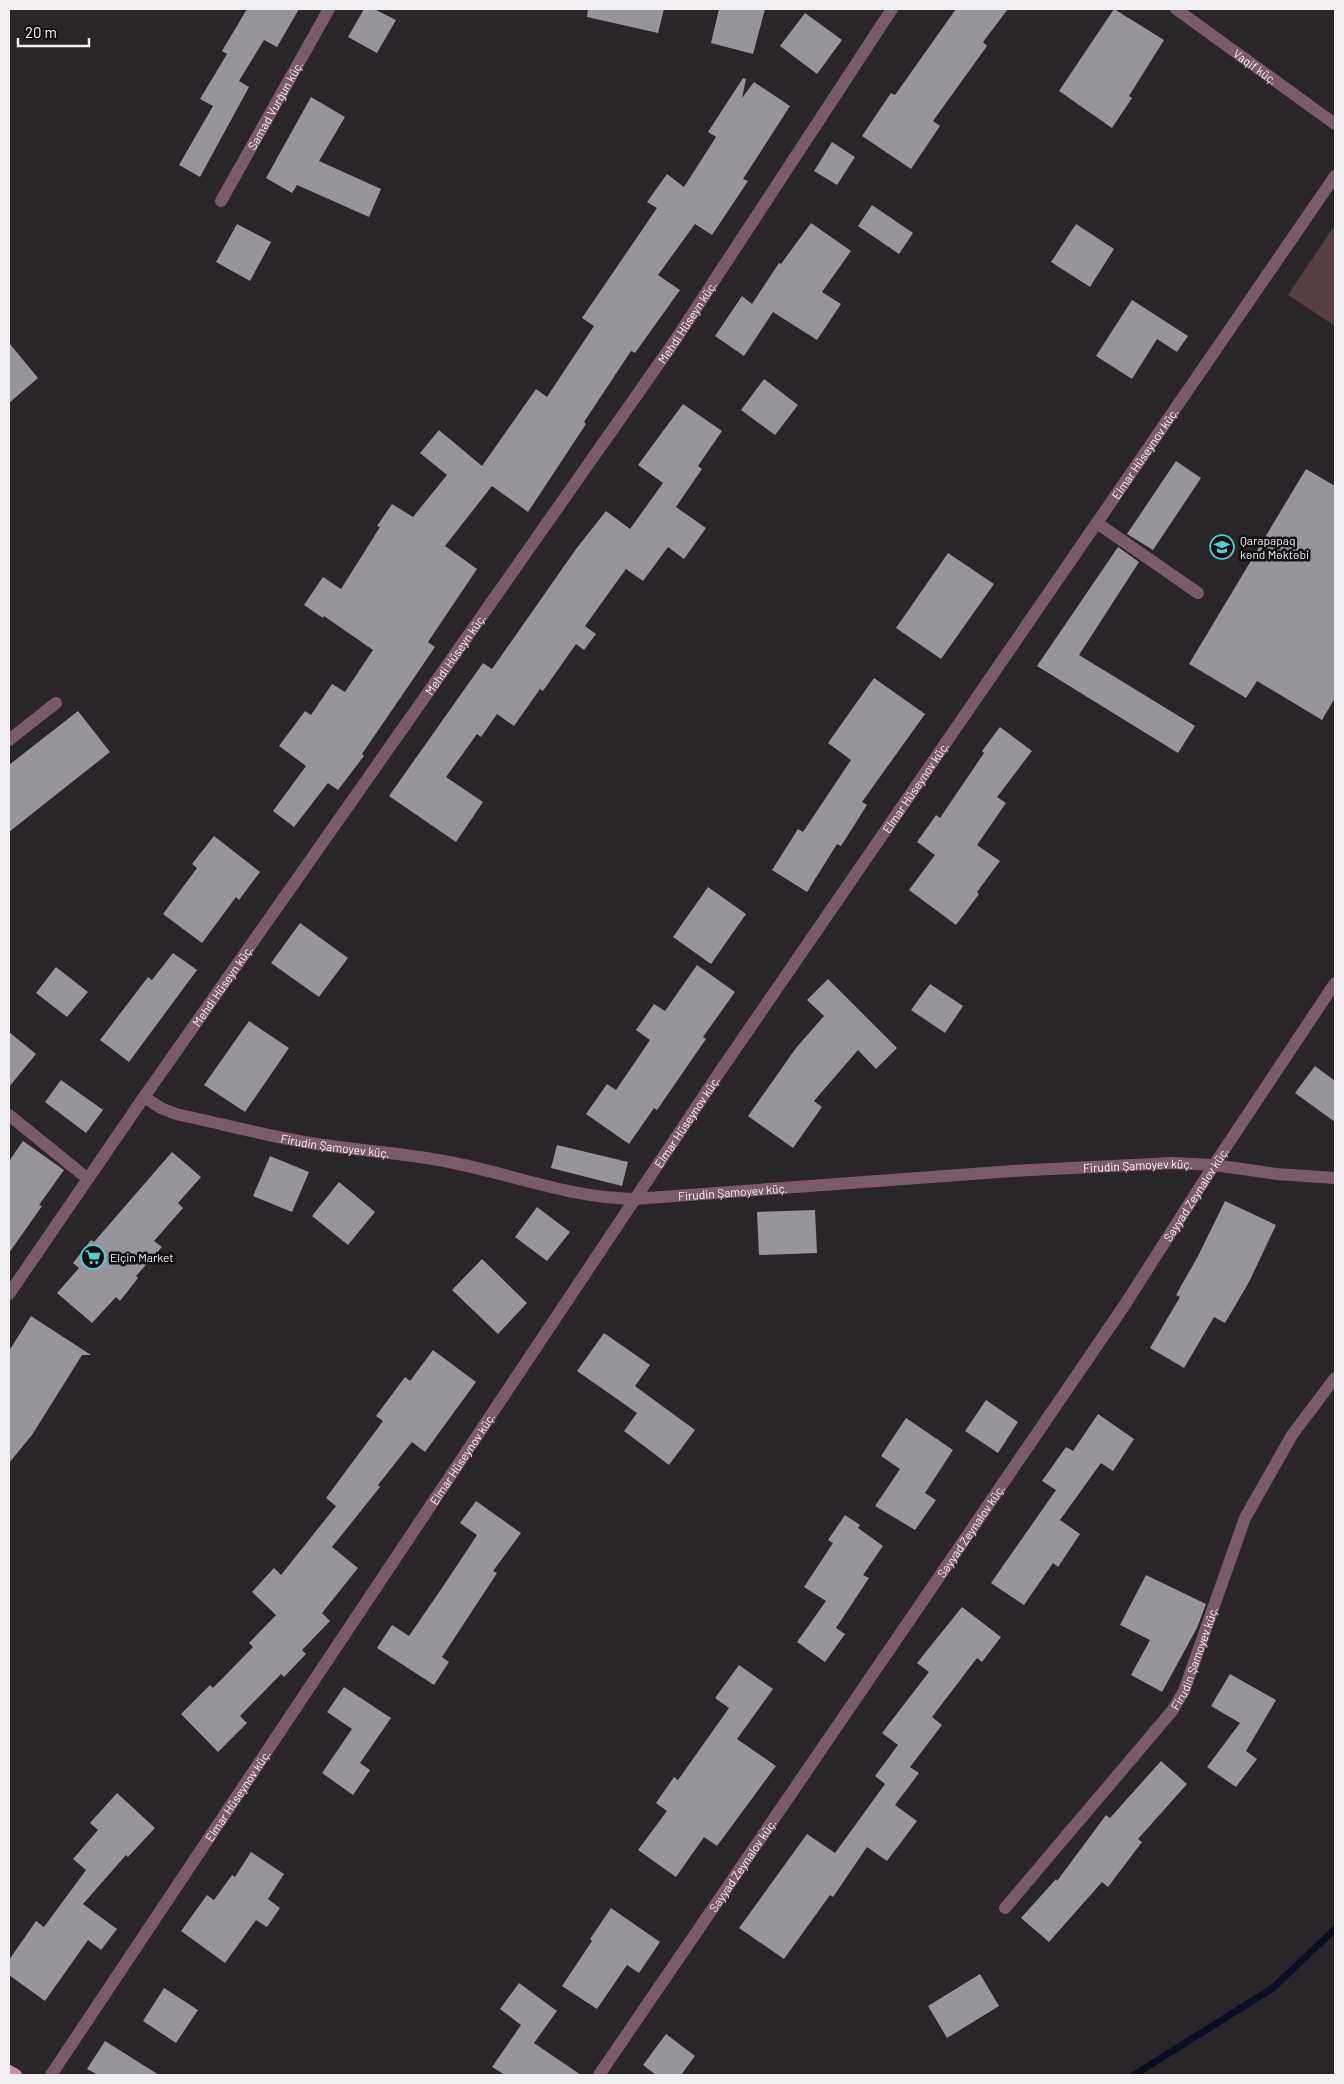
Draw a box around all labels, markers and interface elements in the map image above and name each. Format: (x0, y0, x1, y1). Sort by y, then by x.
scale bar (18, 15, 89, 47)
text: 20 m (25, 23, 57, 41)
street label: Vaqif küç. (1231, 46, 1280, 87)
street label: Səməd Vurğun küç. (244, 58, 306, 152)
street label: Mehdi Hüseyn küç. (654, 278, 719, 366)
street label: Elmar Hüseynov küç. (1108, 405, 1181, 502)
place label: Qarapapaq kənd Məktəbi (1240, 533, 1309, 561)
school or university icon: Qarapapaq kənd Məktəbi (1209, 534, 1235, 560)
street label: Mehdi Hüseyn küç. (422, 611, 488, 697)
street label: Elmar Hüseynov küç. (879, 739, 951, 835)
street label: Mehdi Hüseyn küç. (189, 942, 256, 1029)
street label: Elmar Hüseynov küç. (651, 1073, 722, 1170)
street label: Firudin Şamoyev küç. (280, 1131, 391, 1160)
street label: Səyyad Zeynalov küç. (1160, 1144, 1231, 1244)
street label: Firudin Şamoyev küç. (1083, 1156, 1193, 1174)
street label: Firudin Şamoyev küç. (677, 1181, 788, 1203)
supermarket icon: Elçin Market (80, 1244, 106, 1270)
place label: Elçin Market (110, 1250, 174, 1264)
street label: Elmar Hüseynov küç. (426, 1410, 498, 1507)
street label: Səyyad Zeynalov küç. (934, 1482, 1007, 1580)
street label: Firudin Şamoyev küç. (1167, 1604, 1220, 1712)
street label: Elmar Hüseynov küç. (202, 1747, 273, 1844)
street label: Səyyad Zeynalov küç. (706, 1816, 779, 1914)

